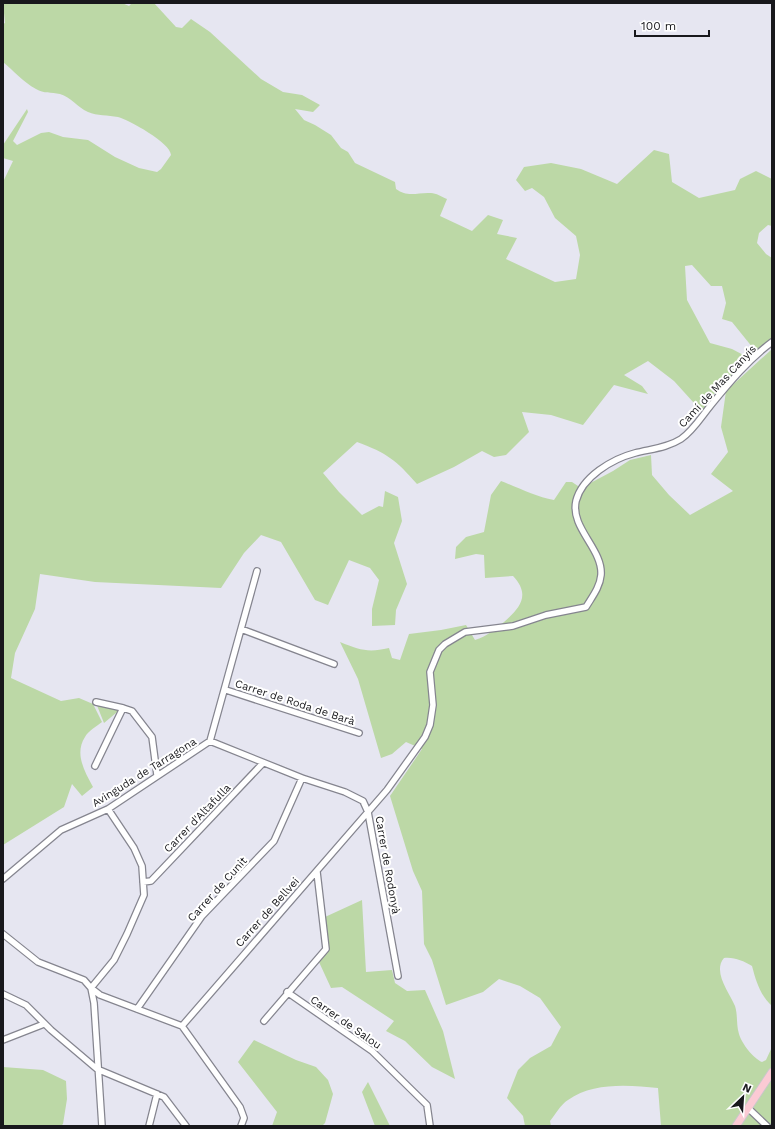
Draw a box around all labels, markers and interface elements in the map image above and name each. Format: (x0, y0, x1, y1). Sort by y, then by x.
scale bar (635, 12, 709, 38)
text: 100 m (641, 19, 676, 33)
street label: Camí de Mas Canyís (676, 342, 759, 430)
street label: Carrer de Roda de Barà (233, 677, 356, 728)
street label: Avinguda de Tarragona (90, 735, 199, 810)
street label: Carrer d'Altafulla (161, 781, 233, 855)
street label: Carrer de Rodonyà (372, 815, 403, 915)
street label: Carrer de Cunit (185, 854, 250, 924)
street label: Carrer de Bellvei (233, 875, 302, 950)
street label: Carrer de Salou (308, 993, 384, 1052)
north arrow (723, 1077, 763, 1117)
text: N (741, 1081, 753, 1096)

